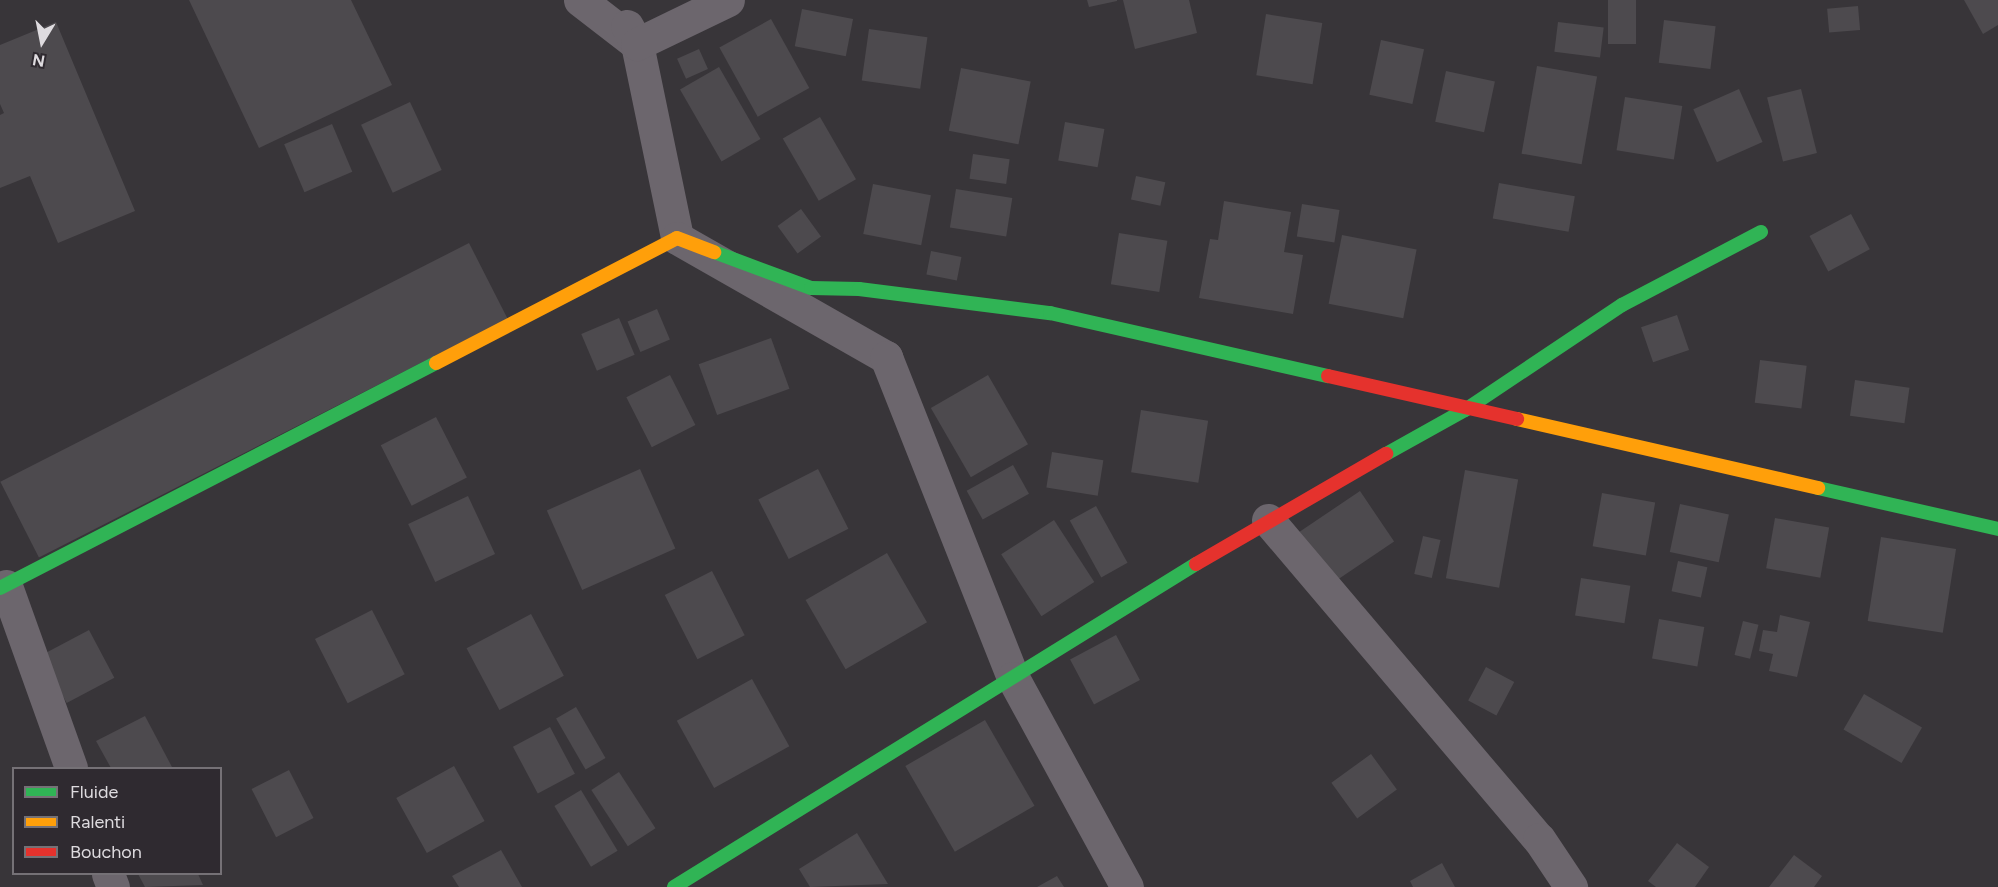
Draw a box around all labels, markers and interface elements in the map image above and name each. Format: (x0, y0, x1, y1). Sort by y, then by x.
north arrow (12, 12, 72, 72)
text: N (31, 50, 47, 71)
legend (12, 767, 222, 875)
text: Fluide (70, 781, 118, 803)
text: Ralenti (70, 811, 125, 833)
text: Bouchon (70, 841, 142, 863)

